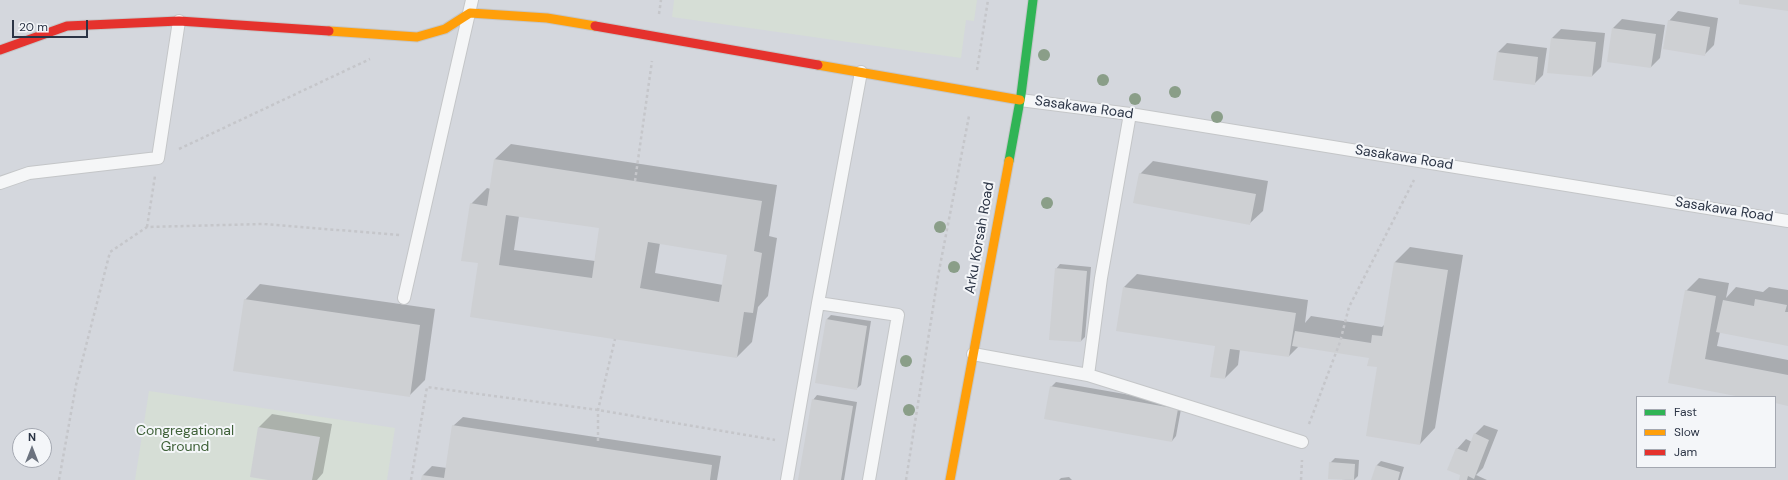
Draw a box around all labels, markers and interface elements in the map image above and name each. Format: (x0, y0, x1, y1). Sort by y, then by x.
scale bar (14, 12, 90, 38)
text: 20 m (19, 19, 48, 35)
street label: Sasakawa Road (1034, 93, 1134, 123)
street label: Sasakawa Road (1354, 142, 1454, 174)
street label: Arku Korsah Road (962, 181, 998, 295)
street label: Sasakawa Road (1674, 194, 1774, 226)
legend (1636, 396, 1776, 468)
text: Fast (1674, 404, 1697, 420)
park label: Congregational Ground (136, 423, 234, 456)
text: Slow (1674, 424, 1700, 440)
north arrow (12, 428, 52, 468)
text: N (28, 430, 36, 444)
text: Jam (1674, 444, 1697, 460)

